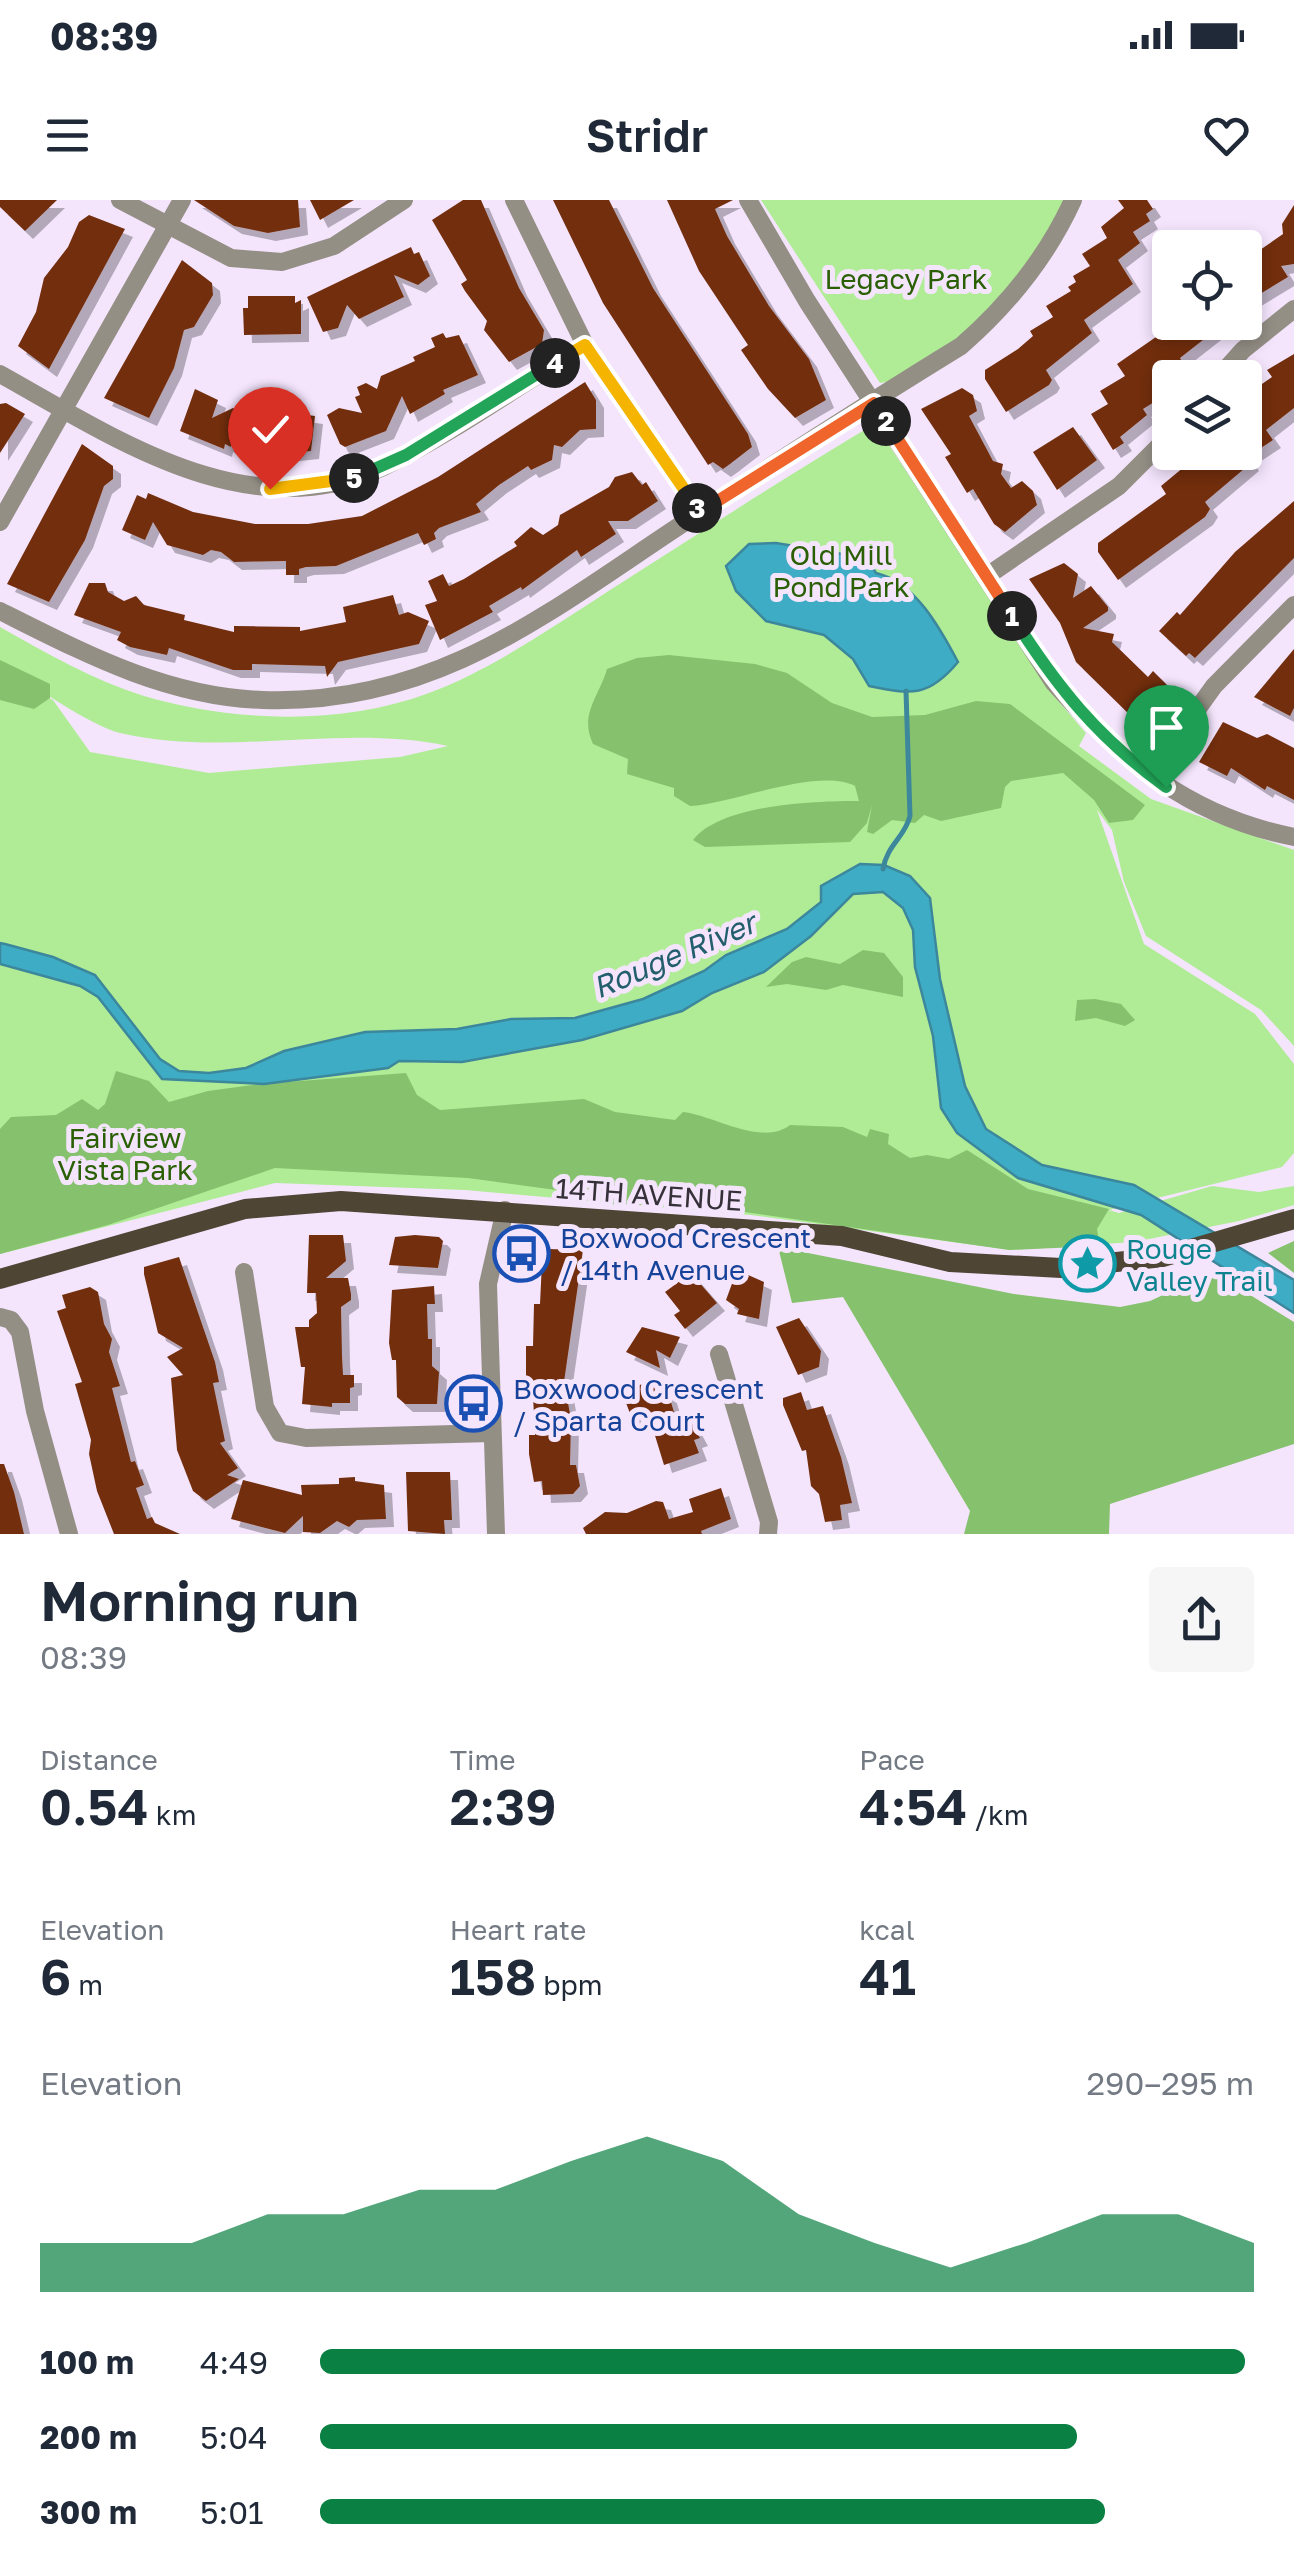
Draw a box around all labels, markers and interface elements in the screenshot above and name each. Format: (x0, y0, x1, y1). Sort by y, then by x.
text: 08:39 (50, 13, 159, 58)
icon: menu (40, 108, 95, 163)
text: Stridr (586, 108, 708, 162)
icon: heart (1199, 108, 1254, 163)
map controls (1152, 230, 1262, 470)
button: locate (1152, 230, 1262, 340)
park label: Legacy Park (825, 262, 988, 295)
pin: 4 (530, 338, 580, 388)
text: 4 (546, 346, 564, 379)
button: layers (1152, 360, 1262, 470)
pin (228, 387, 313, 490)
pin: 2 (861, 396, 911, 446)
icon: check (243, 402, 298, 457)
text: 2 (877, 404, 895, 437)
pin: 5 (329, 453, 379, 503)
text: 5 (345, 461, 363, 494)
pin: 3 (672, 483, 722, 533)
text: 3 (688, 491, 706, 524)
park label: Old Mill Pond Park (773, 538, 910, 603)
pin: 1 (987, 591, 1037, 641)
text: 1 (1005, 599, 1019, 632)
pin (1124, 685, 1209, 788)
icon: arrive (1139, 700, 1194, 755)
water label: Rouge River (587, 903, 765, 1005)
park label: Fairview Vista Park (57, 1121, 193, 1186)
street label: 14TH AVENUE (554, 1171, 744, 1217)
place label: Boxwood Crescent / 14th Avenue (560, 1221, 811, 1286)
bus stop icon: Boxwood Crescent / 14th Avenue (491, 1223, 551, 1283)
place label: Rouge Valley Trail (1126, 1232, 1273, 1297)
place icon: Rouge Valley Trail (1057, 1234, 1117, 1294)
place label: Boxwood Crescent / Sparta Court (513, 1372, 764, 1437)
bus stop icon: Boxwood Crescent / Sparta Court (444, 1374, 504, 1434)
text: Morning run (40, 1567, 359, 1633)
button: share (1149, 1567, 1254, 1672)
text: 08:39 (40, 1638, 127, 1676)
text: Distance (40, 1743, 158, 1776)
text: Time (450, 1743, 516, 1776)
text: Pace (859, 1743, 925, 1776)
text: 0.54 (40, 1776, 149, 1836)
text: 2:39 (450, 1776, 557, 1836)
text: 4:54 (859, 1776, 968, 1836)
text: km (149, 1798, 196, 1831)
text: /km (968, 1798, 1029, 1831)
text: Elevation (40, 1913, 165, 1946)
text: Heart rate (450, 1913, 586, 1946)
text: kcal (859, 1913, 915, 1946)
text: 6 (40, 1946, 71, 2006)
text: 158 (450, 1946, 536, 2006)
text: 41 (859, 1946, 916, 2006)
text: m (71, 1968, 103, 2001)
text: bpm (536, 1968, 603, 2001)
text: Elevation (40, 2064, 182, 2102)
text: 290–295 m (1086, 2064, 1254, 2102)
text: 100 m (40, 2343, 134, 2381)
text: 4:49 (200, 2343, 268, 2381)
text: 200 m (40, 2418, 137, 2456)
text: 5:04 (200, 2418, 268, 2456)
text: 300 m (40, 2493, 137, 2531)
text: 5:01 (200, 2493, 264, 2531)

